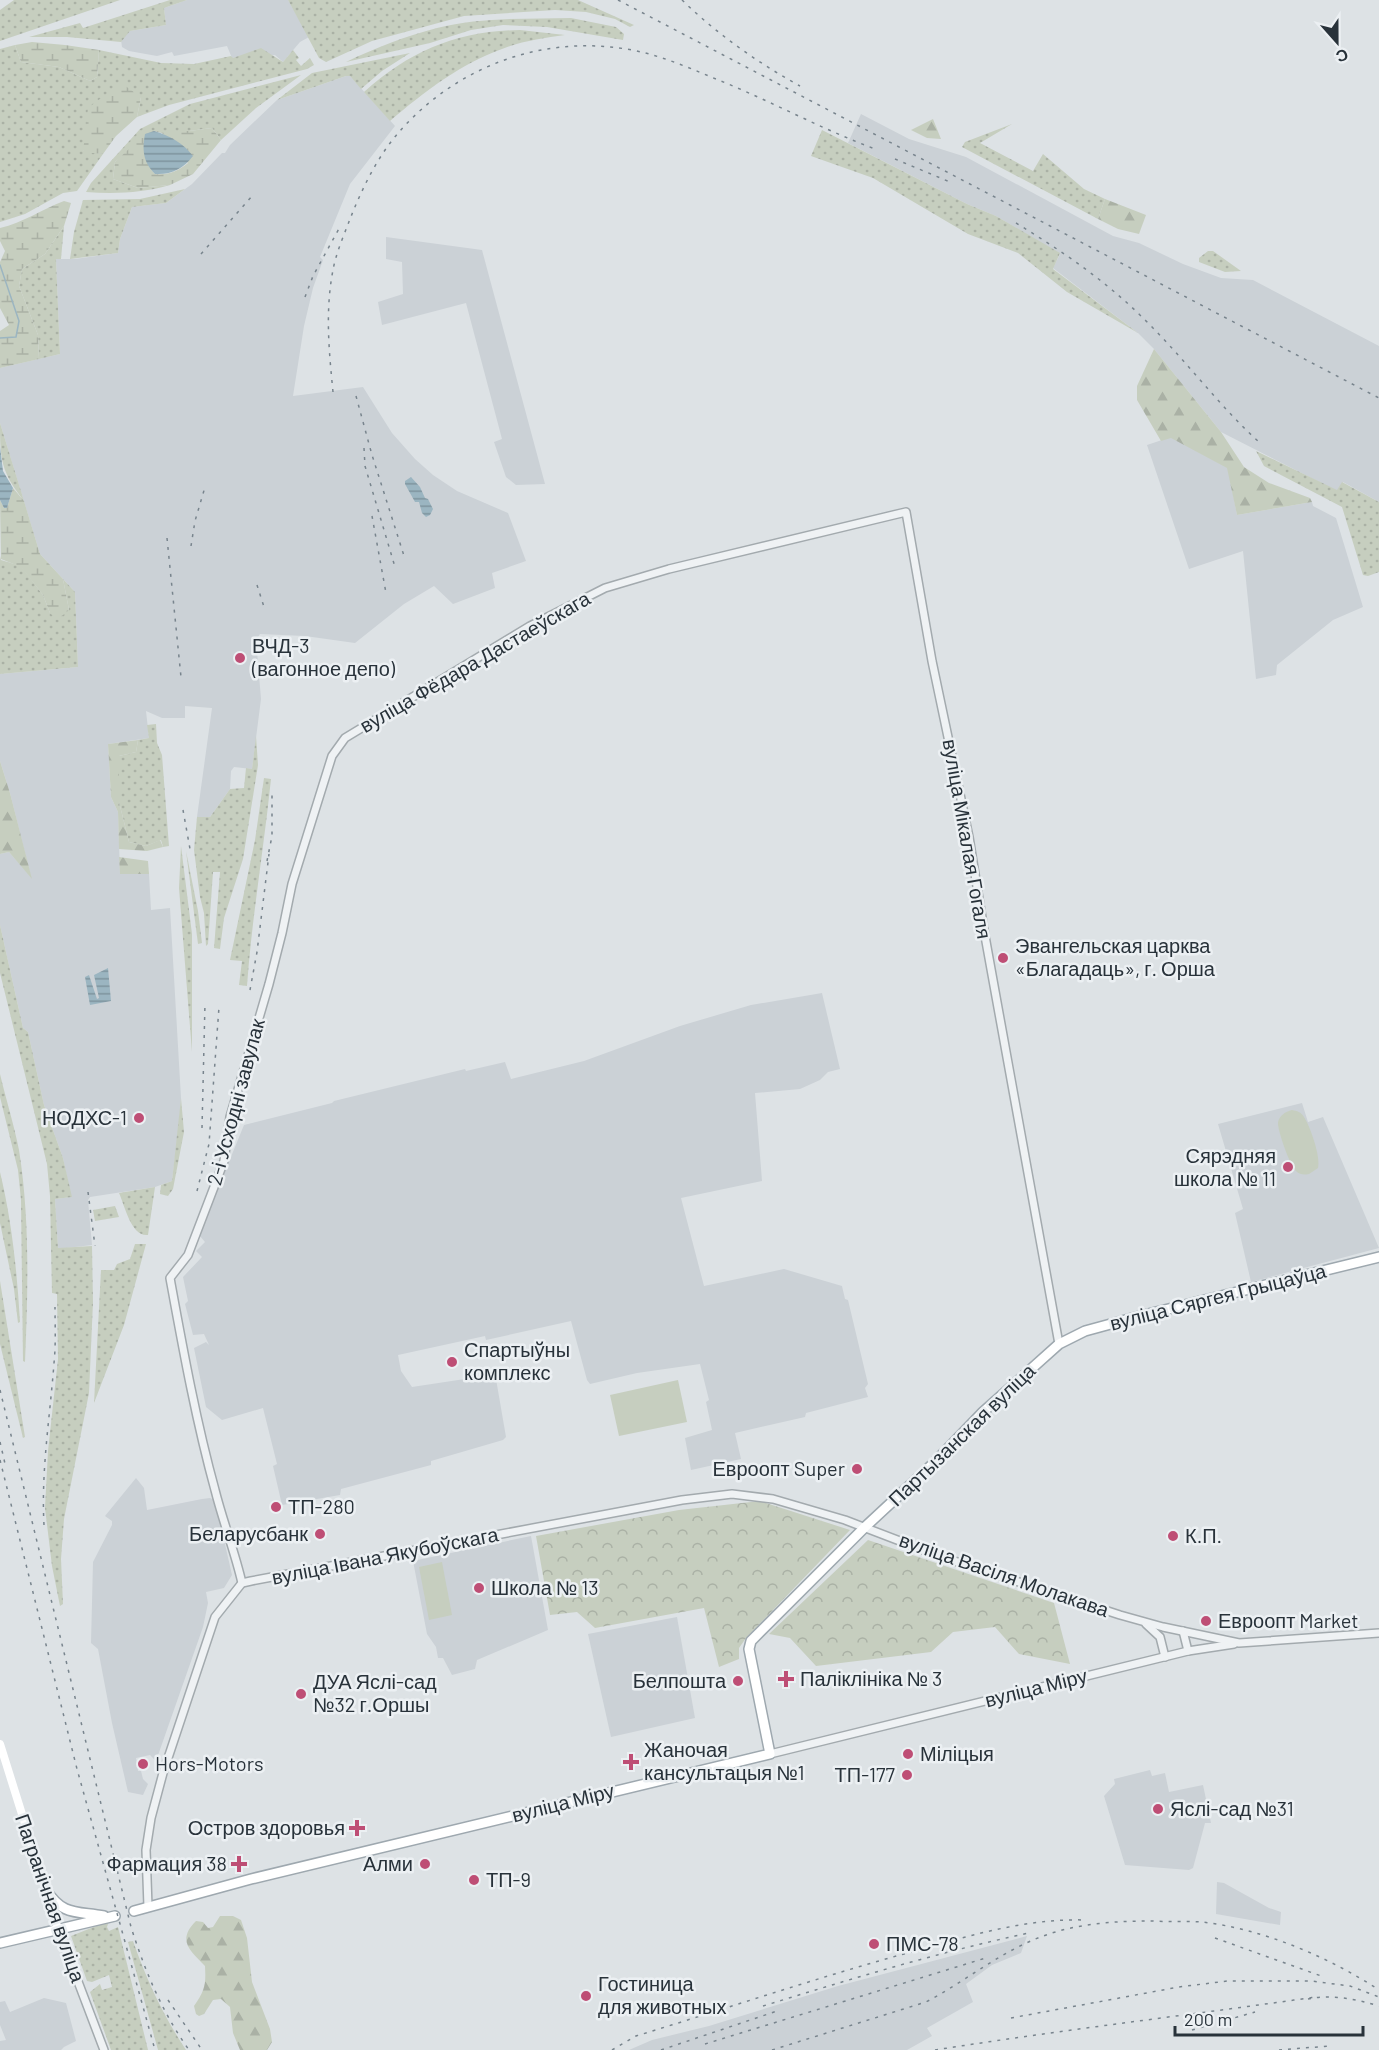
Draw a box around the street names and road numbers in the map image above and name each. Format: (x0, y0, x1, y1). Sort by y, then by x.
street label: вуліца Фёдара Дастаеўскага (355, 585, 595, 737)
street label: вуліца Мікалая Гогаля (939, 737, 997, 941)
street label: 2-і Усходні завулак (201, 1016, 269, 1188)
street label: вуліца Сяргея Грыцаўца (1107, 1257, 1329, 1335)
street label: Партызанская вуліца (883, 1357, 1040, 1511)
street label: вуліца Івана Якубоўскага (270, 1521, 501, 1589)
street label: вуліца Васіля Молакава (896, 1527, 1113, 1622)
street label: вуліца Міру (982, 1663, 1089, 1711)
street label: вуліца Міру (509, 1778, 616, 1826)
street label: Пагранічная вуліца (11, 1810, 91, 1986)

